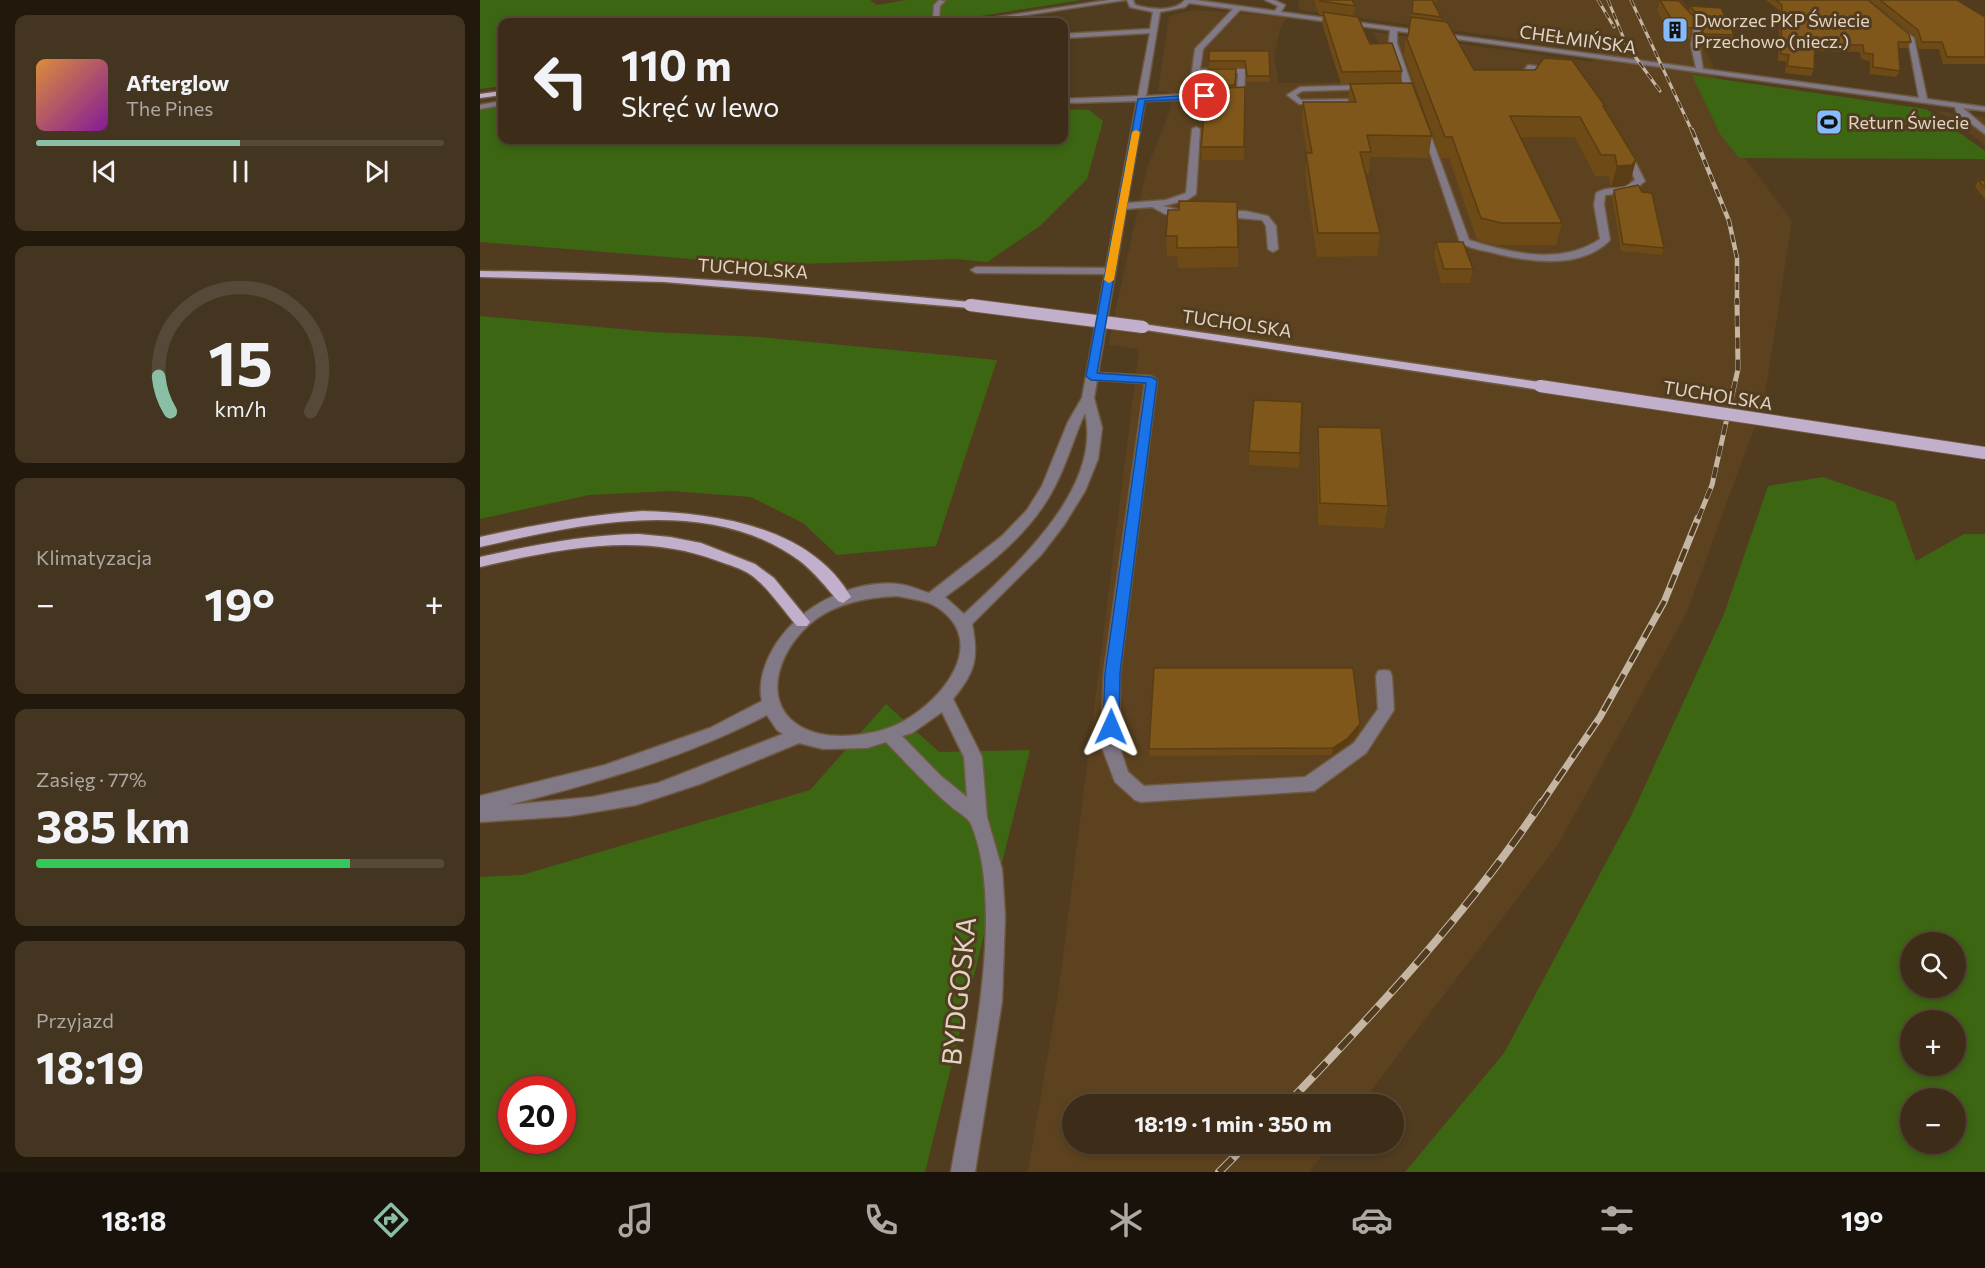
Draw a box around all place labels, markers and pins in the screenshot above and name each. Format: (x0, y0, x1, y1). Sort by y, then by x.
place label: Dworzec PKP Świecie Przechowo (niecz.) (1694, 9, 1870, 52)
building icon: Dworzec PKP Świecie Przechowo (niecz.) (1660, 15, 1690, 45)
pin (1179, 70, 1230, 121)
sports icon: Return Świecie (1814, 107, 1844, 137)
place label: Return Świecie (1848, 111, 1969, 133)

